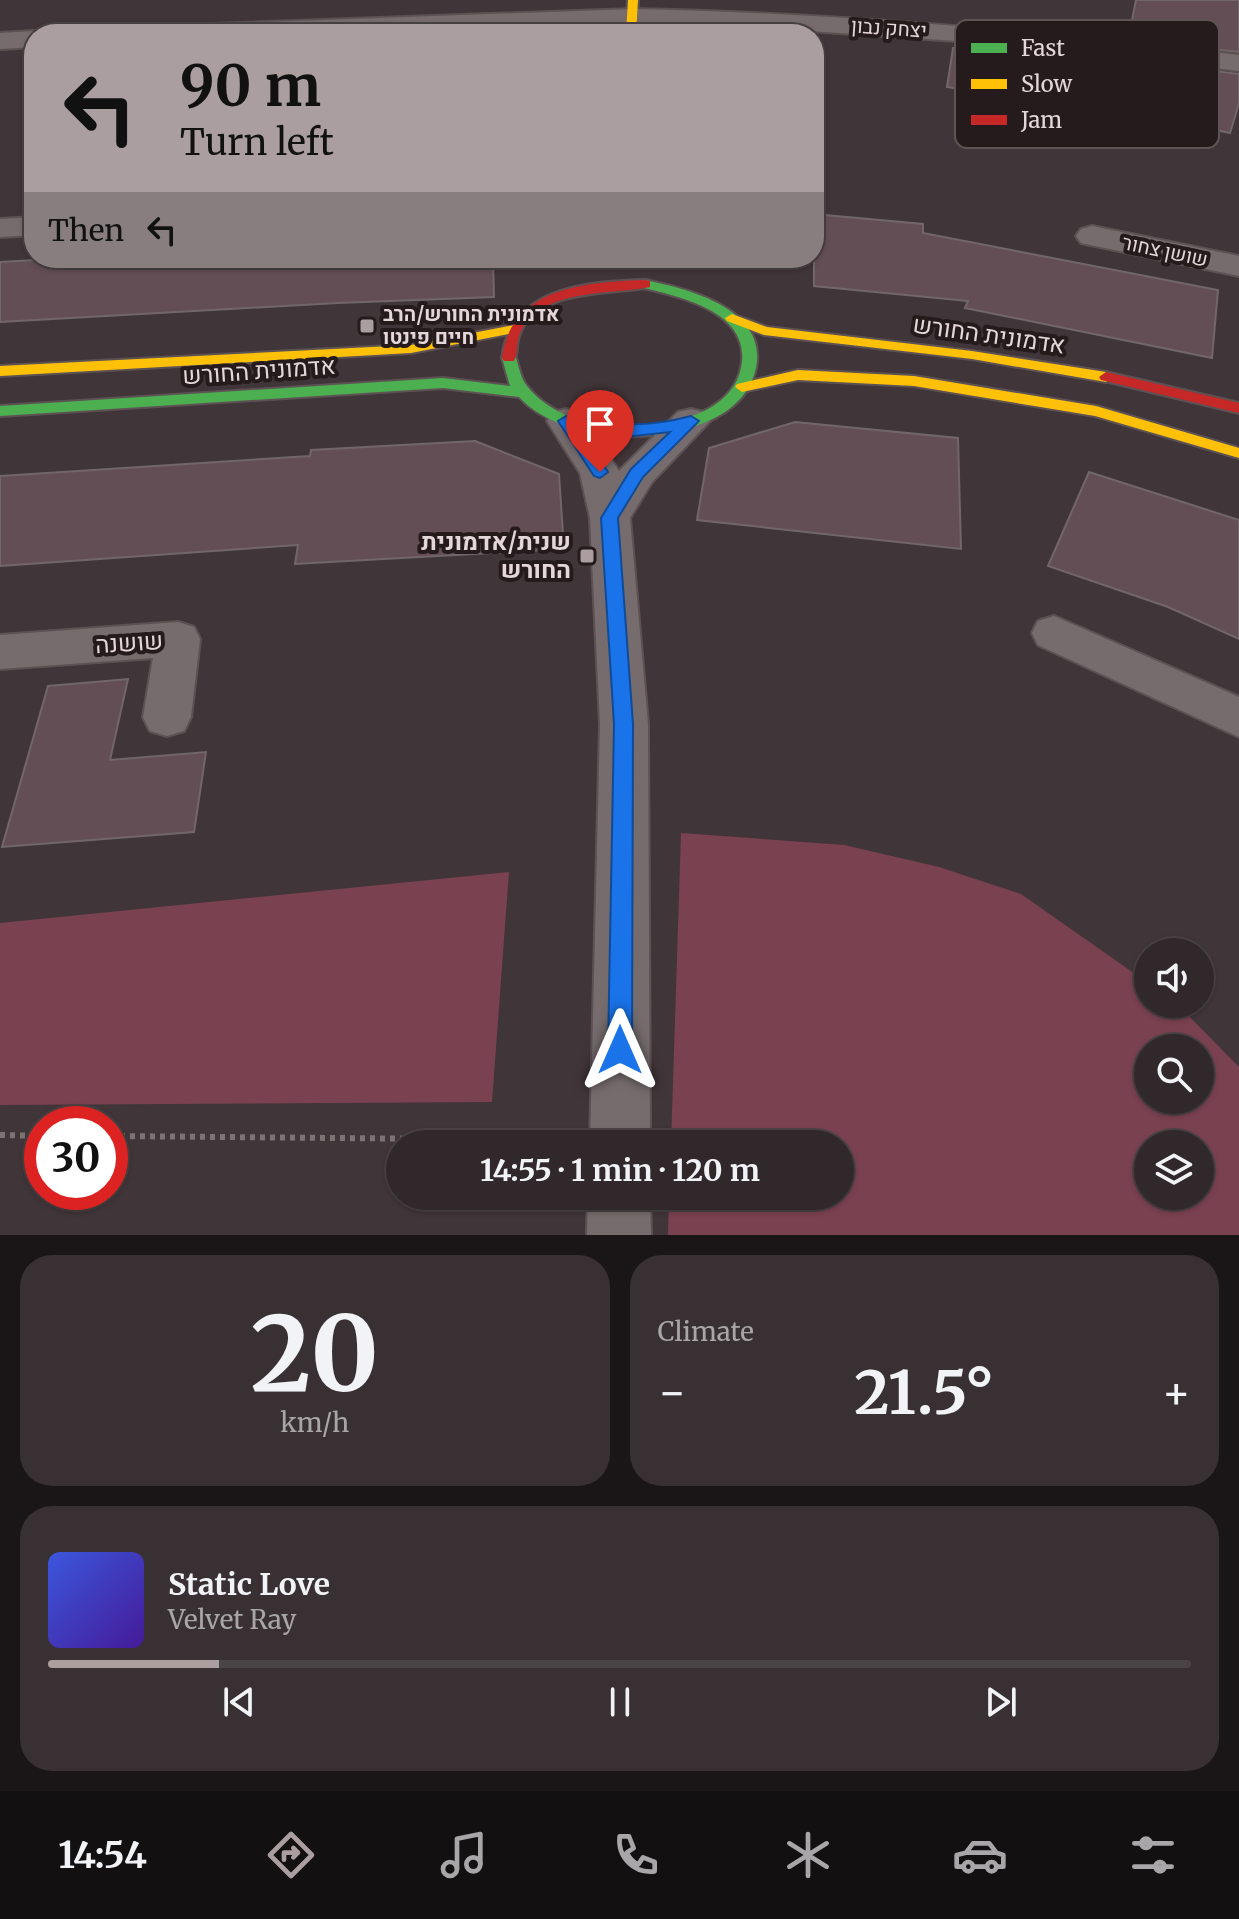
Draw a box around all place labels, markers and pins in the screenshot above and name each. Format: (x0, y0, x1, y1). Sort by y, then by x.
place label: אדמונית החורש/הרב חיים פינטו (383, 301, 559, 349)
marker: אדמונית החורש/הרב חיים פינטו (358, 317, 376, 335)
pin (566, 390, 634, 472)
place label: שנית/אדמונית החורש (421, 526, 571, 585)
marker: שנית/אדמונית החורש (578, 547, 596, 565)

